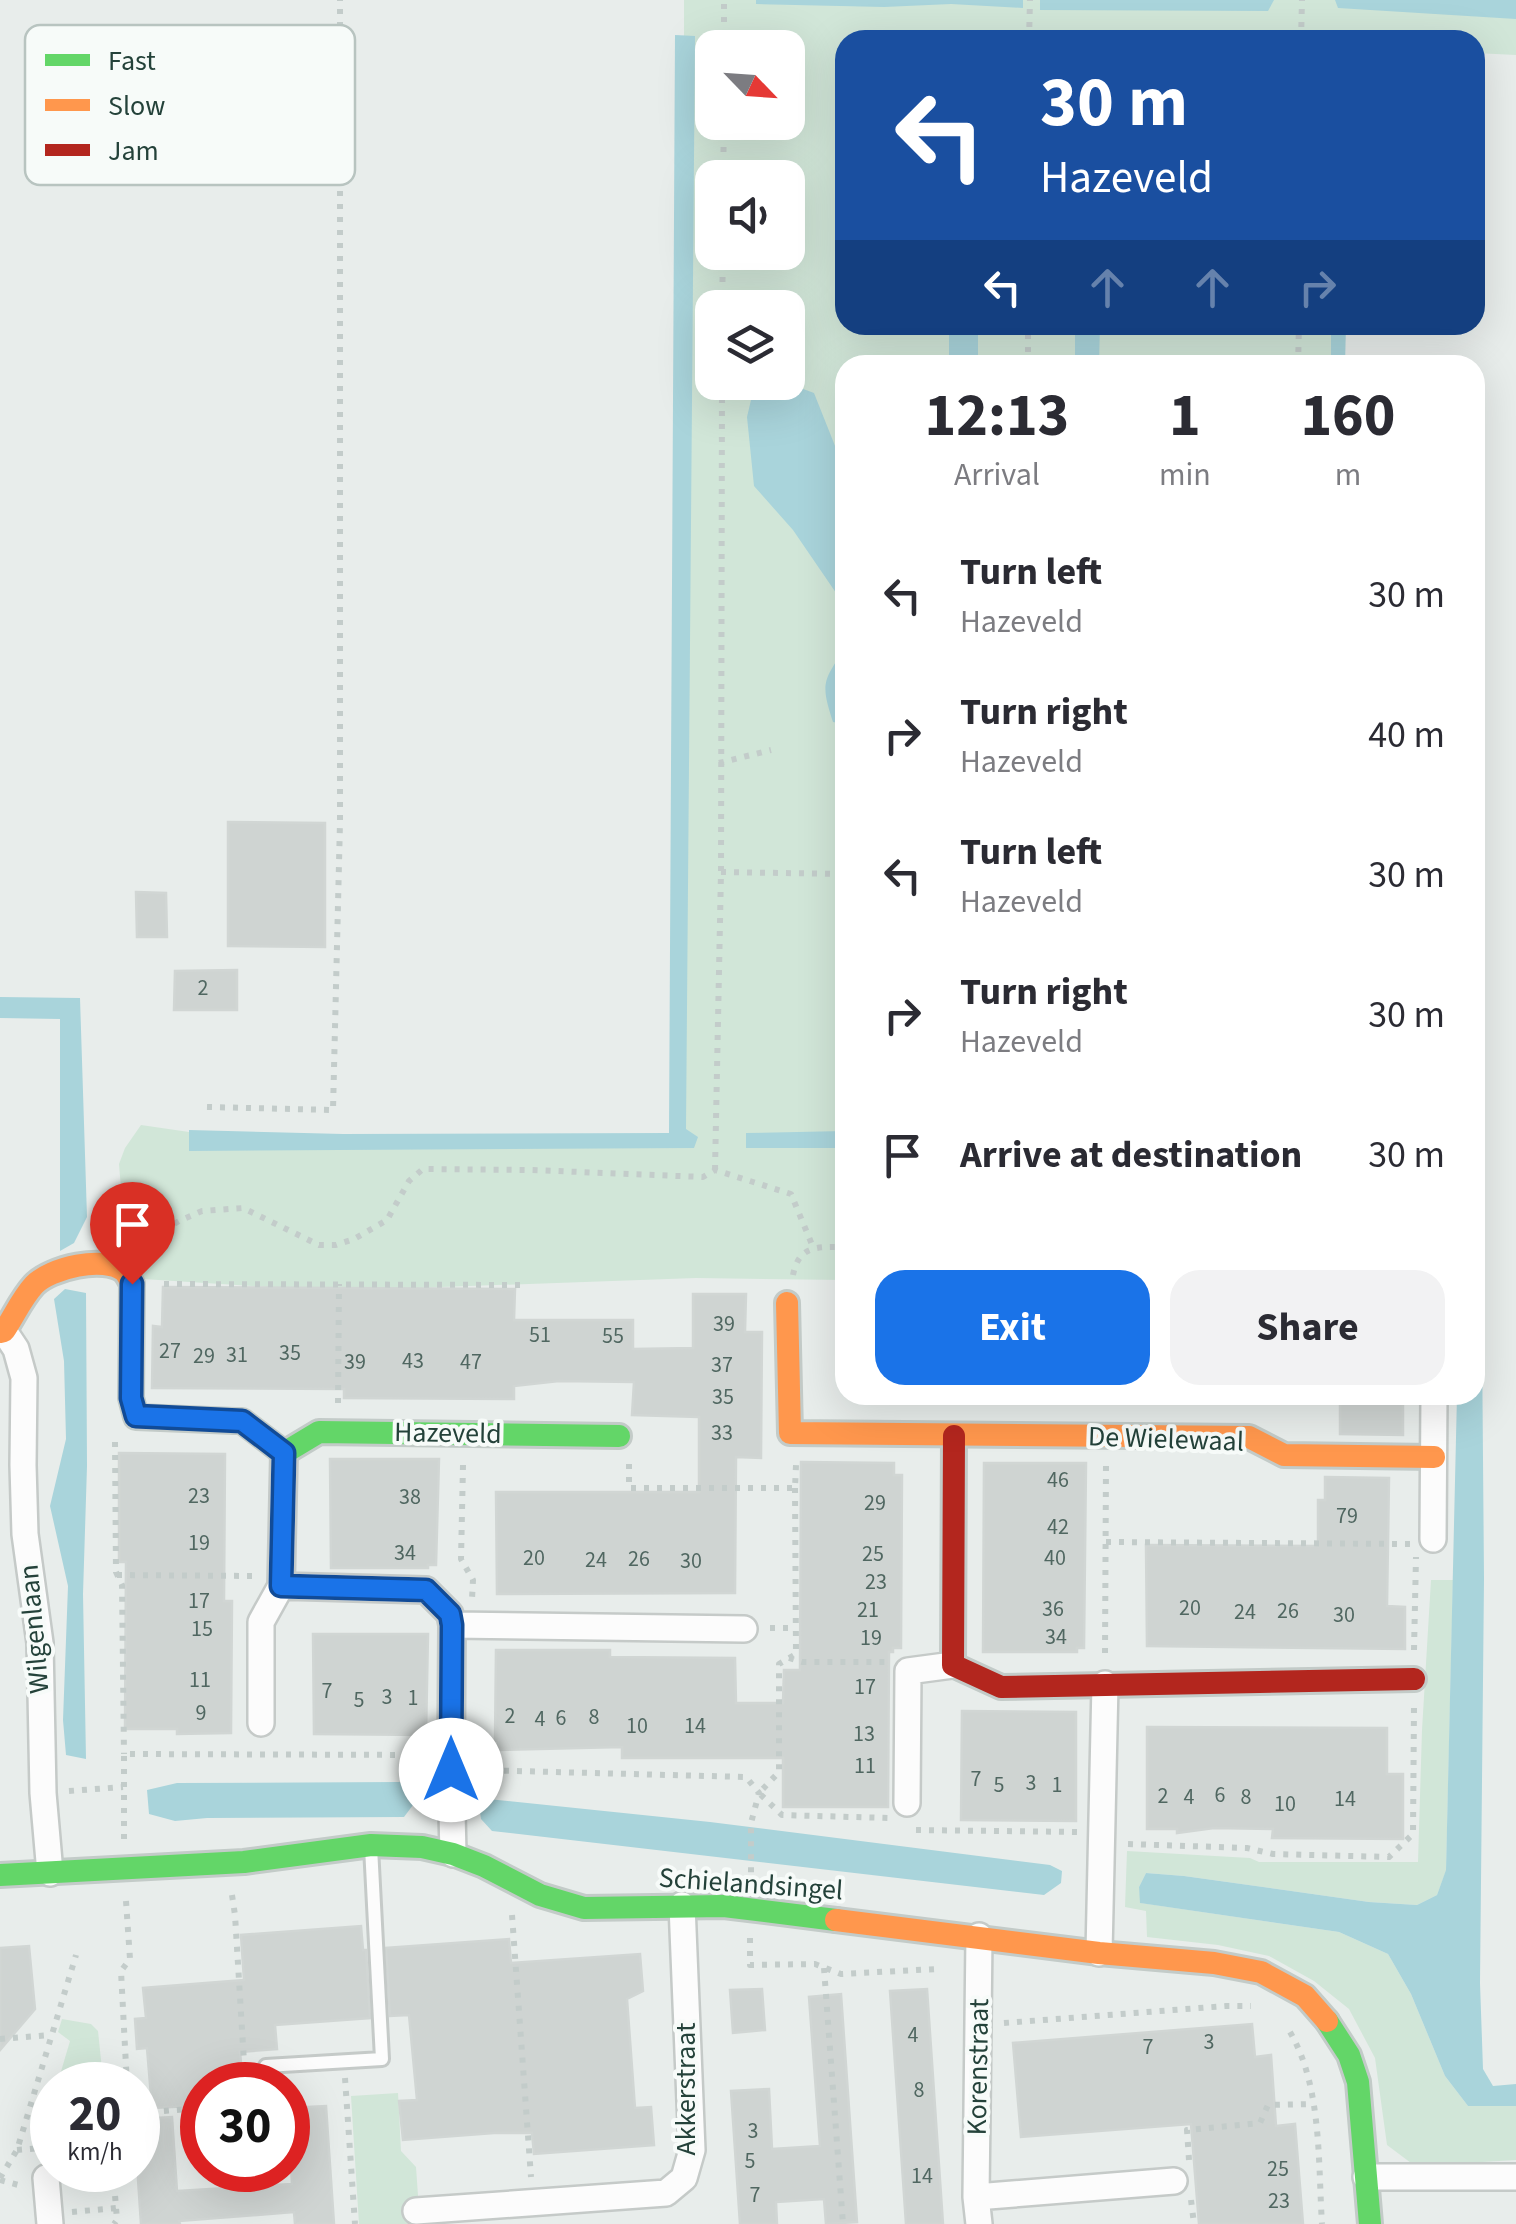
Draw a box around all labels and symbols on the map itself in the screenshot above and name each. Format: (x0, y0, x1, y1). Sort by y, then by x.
legend (25, 25, 355, 185)
north arrow (695, 30, 805, 140)
text: Fast (108, 41, 156, 81)
text: Slow (108, 86, 165, 126)
text: Jam (108, 131, 159, 171)
house number: 2 (198, 972, 208, 1004)
pin (90, 1182, 175, 1285)
house number: 39 (713, 1308, 735, 1340)
house number: 51 (529, 1319, 551, 1351)
house number: 55 (602, 1320, 624, 1352)
house number: 27 (159, 1335, 181, 1367)
house number: 35 (279, 1337, 301, 1369)
house number: 31 (226, 1339, 248, 1371)
house number: 29 (193, 1340, 215, 1372)
house number: 43 (402, 1345, 424, 1377)
house number: 39 (344, 1346, 366, 1378)
house number: 47 (460, 1346, 482, 1378)
house number: 37 (711, 1349, 733, 1381)
house number: 35 (712, 1381, 734, 1413)
street label: Hazeveld (394, 1412, 502, 1454)
street label: De Wielewaal (1087, 1416, 1245, 1462)
house number: 33 (711, 1417, 733, 1449)
house number: 46 (1047, 1464, 1069, 1496)
house number: 23 (188, 1480, 210, 1512)
house number: 38 (399, 1481, 421, 1513)
house number: 29 (864, 1487, 886, 1519)
house number: 79 (1336, 1500, 1358, 1532)
house number: 42 (1047, 1511, 1069, 1543)
house number: 19 (188, 1527, 210, 1559)
house number: 34 (394, 1537, 416, 1569)
house number: 25 (862, 1538, 884, 1570)
house number: 20 (523, 1542, 545, 1574)
house number: 40 (1044, 1542, 1066, 1574)
house number: 26 (628, 1543, 650, 1575)
house number: 24 (585, 1544, 607, 1576)
house number: 30 (680, 1545, 702, 1577)
street label: Wilgenlaan (8, 1563, 60, 1695)
house number: 23 (865, 1566, 887, 1598)
house number: 17 (188, 1585, 210, 1617)
house number: 20 (1179, 1592, 1201, 1624)
house number: 36 (1042, 1593, 1064, 1625)
house number: 21 (857, 1594, 879, 1626)
house number: 26 (1277, 1595, 1299, 1627)
house number: 24 (1234, 1596, 1256, 1628)
house number: 30 (1333, 1599, 1355, 1631)
house number: 15 (191, 1613, 213, 1645)
house number: 34 (1045, 1621, 1067, 1653)
house number: 19 (860, 1622, 882, 1654)
house number: 11 (189, 1664, 211, 1696)
house number: 17 (854, 1671, 876, 1703)
house number: 7 (322, 1675, 333, 1707)
house number: 3 (382, 1681, 392, 1713)
house number: 1 (408, 1682, 418, 1714)
house number: 5 (354, 1684, 364, 1716)
house number: 9 (196, 1697, 206, 1729)
house number: 2 (505, 1700, 515, 1732)
house number: 8 (589, 1701, 600, 1733)
house number: 6 (556, 1702, 567, 1734)
house number: 4 (535, 1703, 546, 1735)
house number: 10 (626, 1710, 648, 1742)
house number: 14 (684, 1710, 706, 1742)
position arrow (399, 1718, 503, 1822)
house number: 13 (853, 1718, 875, 1750)
house number: 11 (854, 1750, 876, 1782)
house number: 7 (971, 1763, 982, 1795)
house number: 3 (1026, 1767, 1036, 1799)
house number: 5 (994, 1769, 1004, 1801)
house number: 1 (1052, 1769, 1062, 1801)
house number: 6 (1215, 1779, 1226, 1811)
house number: 2 (1158, 1780, 1168, 1812)
house number: 4 (1184, 1781, 1195, 1813)
house number: 8 (1241, 1781, 1252, 1813)
house number: 14 (1334, 1783, 1356, 1815)
house number: 10 (1274, 1788, 1296, 1820)
street label: Schielandsingel (658, 1858, 844, 1910)
street label: Korenstraat (957, 1998, 999, 2136)
house number: 4 (908, 2019, 919, 2051)
street label: Akkerstraat (666, 2022, 706, 2155)
house number: 3 (1204, 2026, 1214, 2058)
house number: 7 (1143, 2031, 1154, 2063)
speed limit sign: 30 (180, 2062, 310, 2192)
house number: 8 (914, 2074, 925, 2106)
house number: 3 (748, 2115, 758, 2147)
house number: 5 (745, 2145, 755, 2177)
house number: 25 (1267, 2153, 1289, 2185)
house number: 14 (911, 2160, 933, 2192)
house number: 7 (750, 2179, 761, 2211)
house number: 23 (1268, 2185, 1290, 2217)

